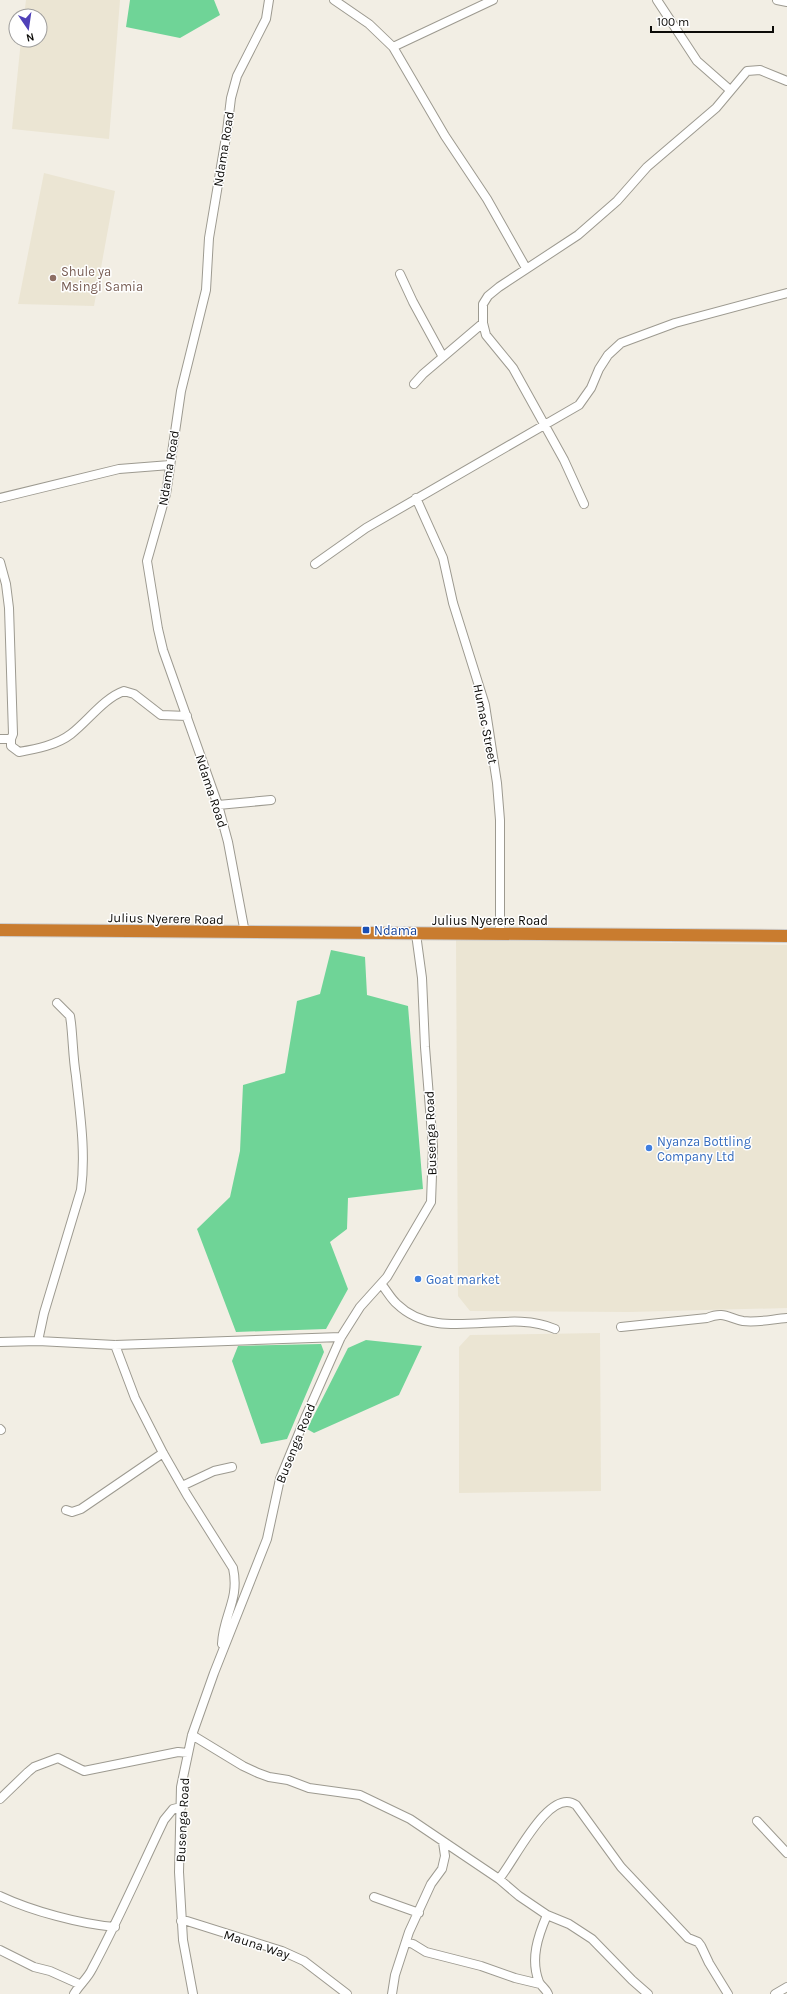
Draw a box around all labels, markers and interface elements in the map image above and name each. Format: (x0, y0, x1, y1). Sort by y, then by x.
north arrow (8, 8, 48, 48)
scale bar (651, 8, 773, 34)
text: 100 m (657, 15, 689, 29)
text: N (25, 30, 35, 44)
street label: Ndama Road (210, 110, 237, 188)
place label: Shule ya Msingi Samia (61, 264, 143, 294)
marker: Shule ya Msingi Samia (48, 273, 58, 283)
street label: Ndama Road (155, 429, 182, 507)
street label: Humac Street (470, 683, 501, 766)
street label: Ndama Road (193, 753, 230, 830)
street label: Julius Nyerere Road (108, 910, 224, 927)
street label: Julius Nyerere Road (432, 913, 548, 928)
place label: Ndama (374, 923, 417, 938)
marker: Ndama (361, 925, 371, 935)
street label: Busenga Road (422, 1090, 439, 1176)
place label: Nyanza Bottling Company Ltd (657, 1134, 752, 1164)
marker: Nyanza Bottling Company Ltd (644, 1143, 654, 1153)
place label: Goat market (426, 1272, 500, 1287)
marker: Goat market (413, 1274, 423, 1284)
street label: Busenga Road (273, 1401, 318, 1485)
street label: Busenga Road (173, 1777, 192, 1863)
street label: Mauna Way (222, 1927, 292, 1962)

